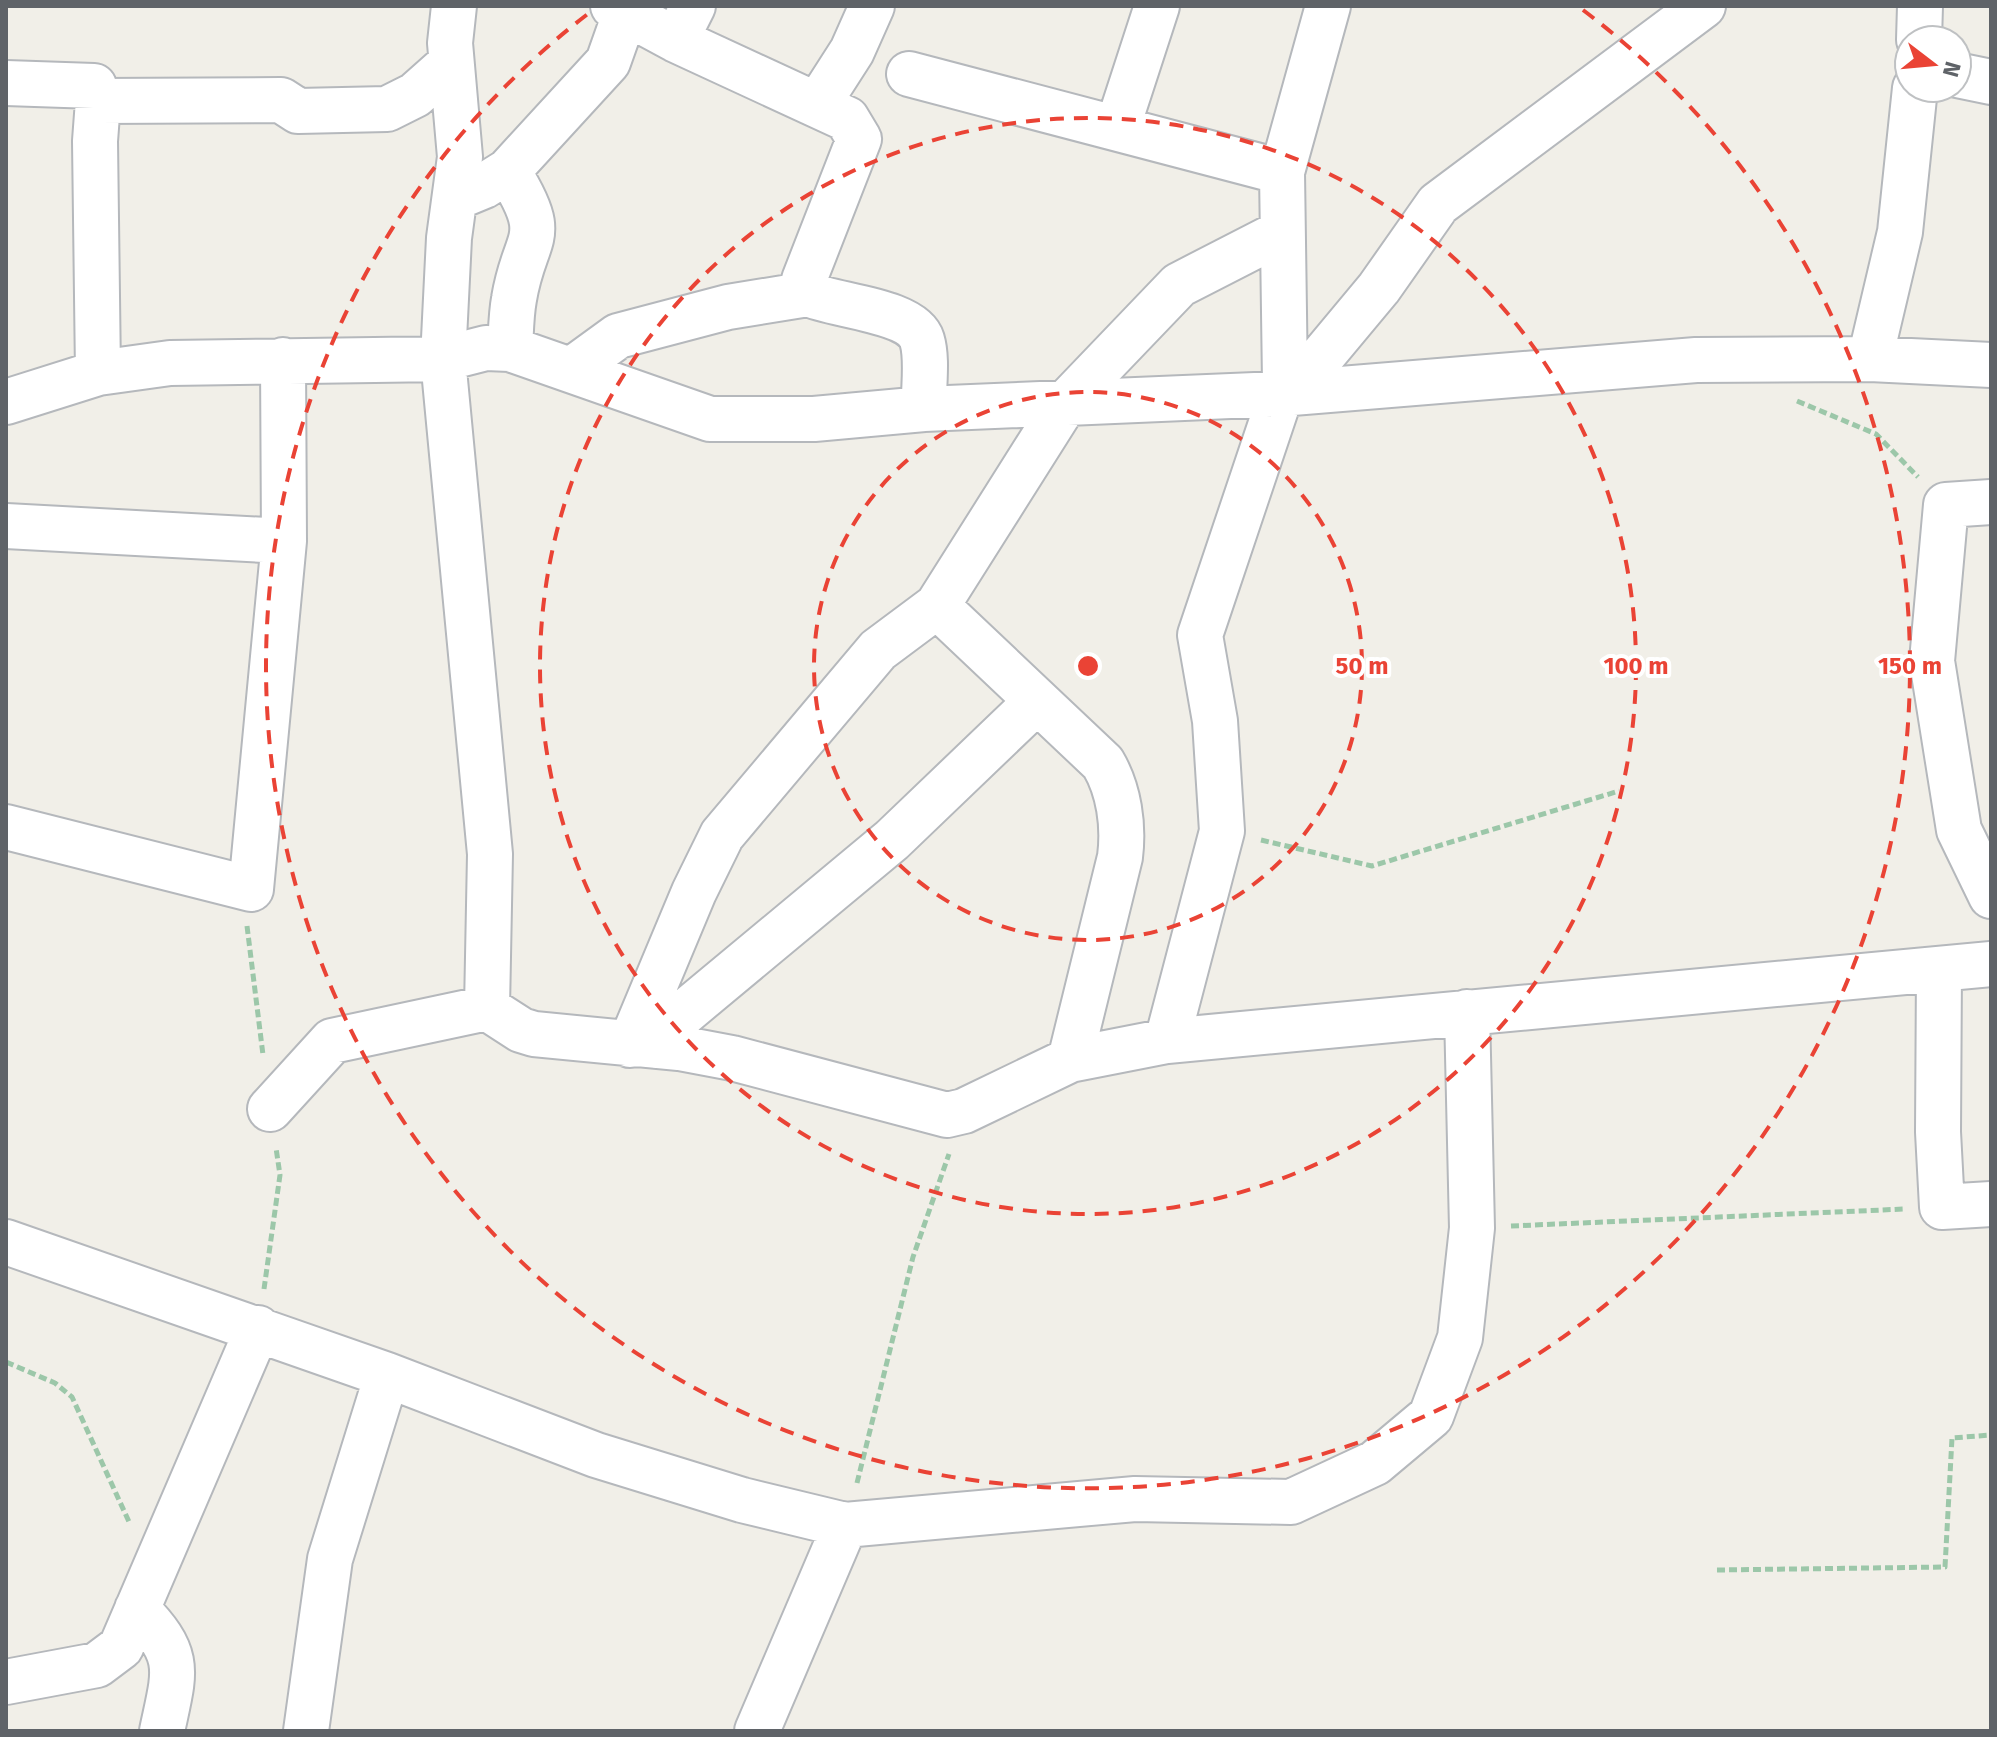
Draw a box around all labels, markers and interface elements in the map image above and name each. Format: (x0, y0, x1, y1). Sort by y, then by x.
north arrow (1893, 24, 1973, 104)
text: N (1937, 59, 1967, 80)
centre of rings (1074, 652, 1102, 680)
text: 50 m (1336, 652, 1388, 680)
text: 100 m (1603, 652, 1669, 680)
text: 150 m (1878, 652, 1942, 680)

